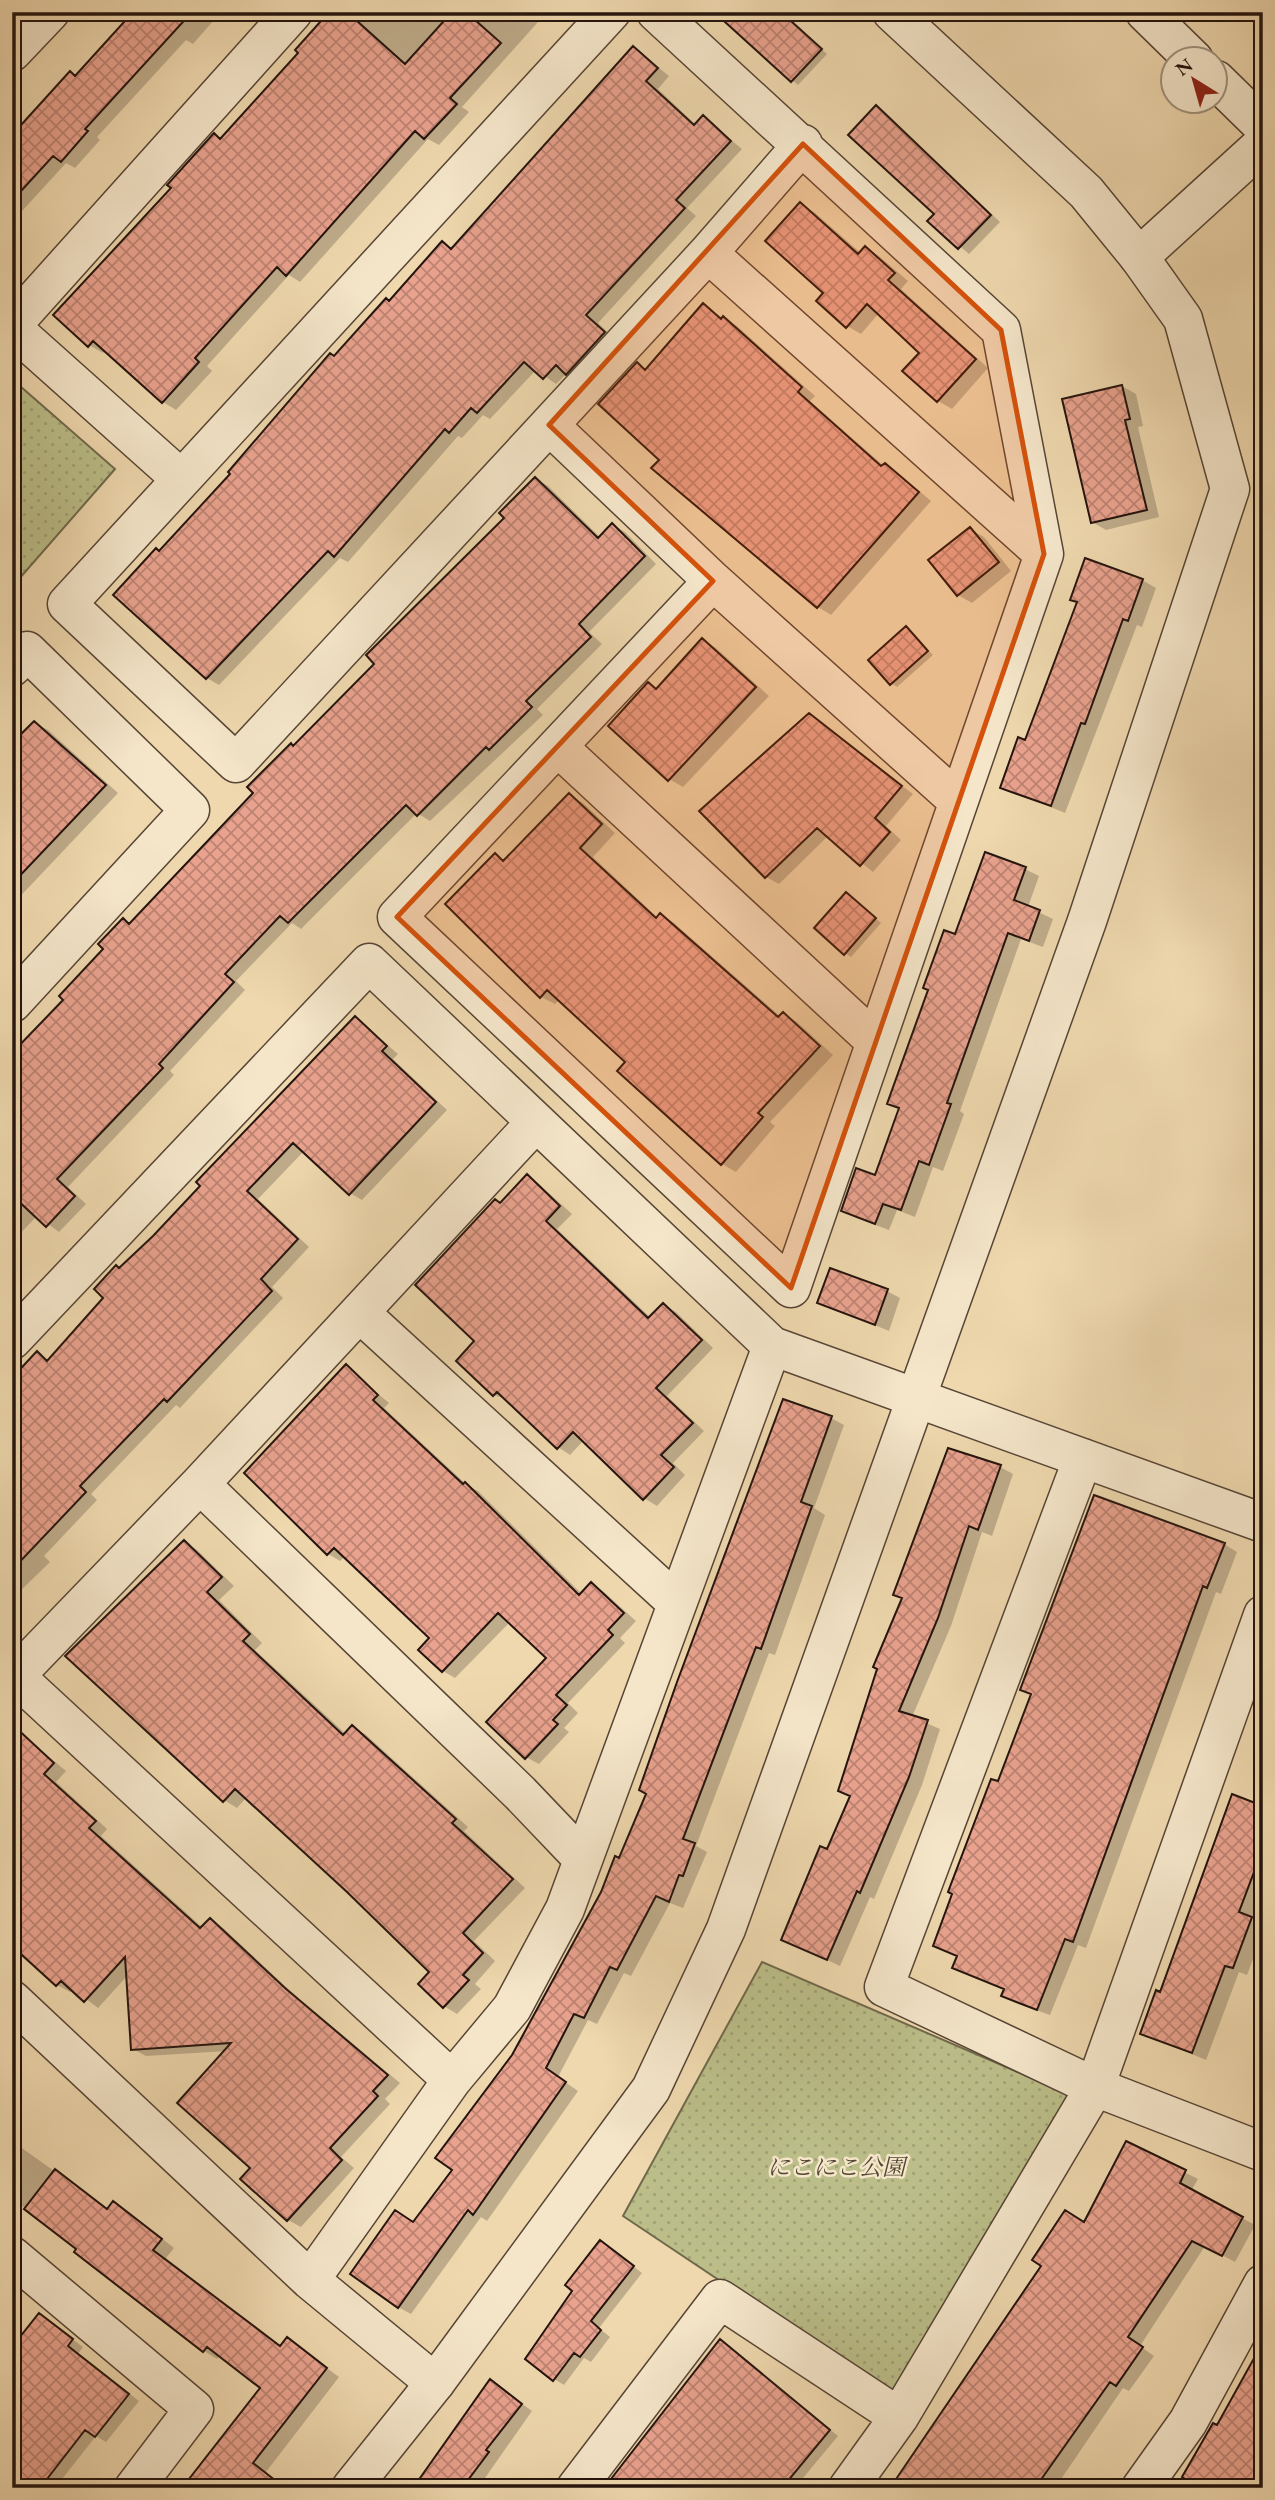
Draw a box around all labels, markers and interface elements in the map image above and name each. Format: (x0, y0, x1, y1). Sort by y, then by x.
north arrow (1160, 46, 1230, 116)
text: N (1170, 52, 1198, 81)
park label: にこにこ公園 (767, 2152, 909, 2182)

